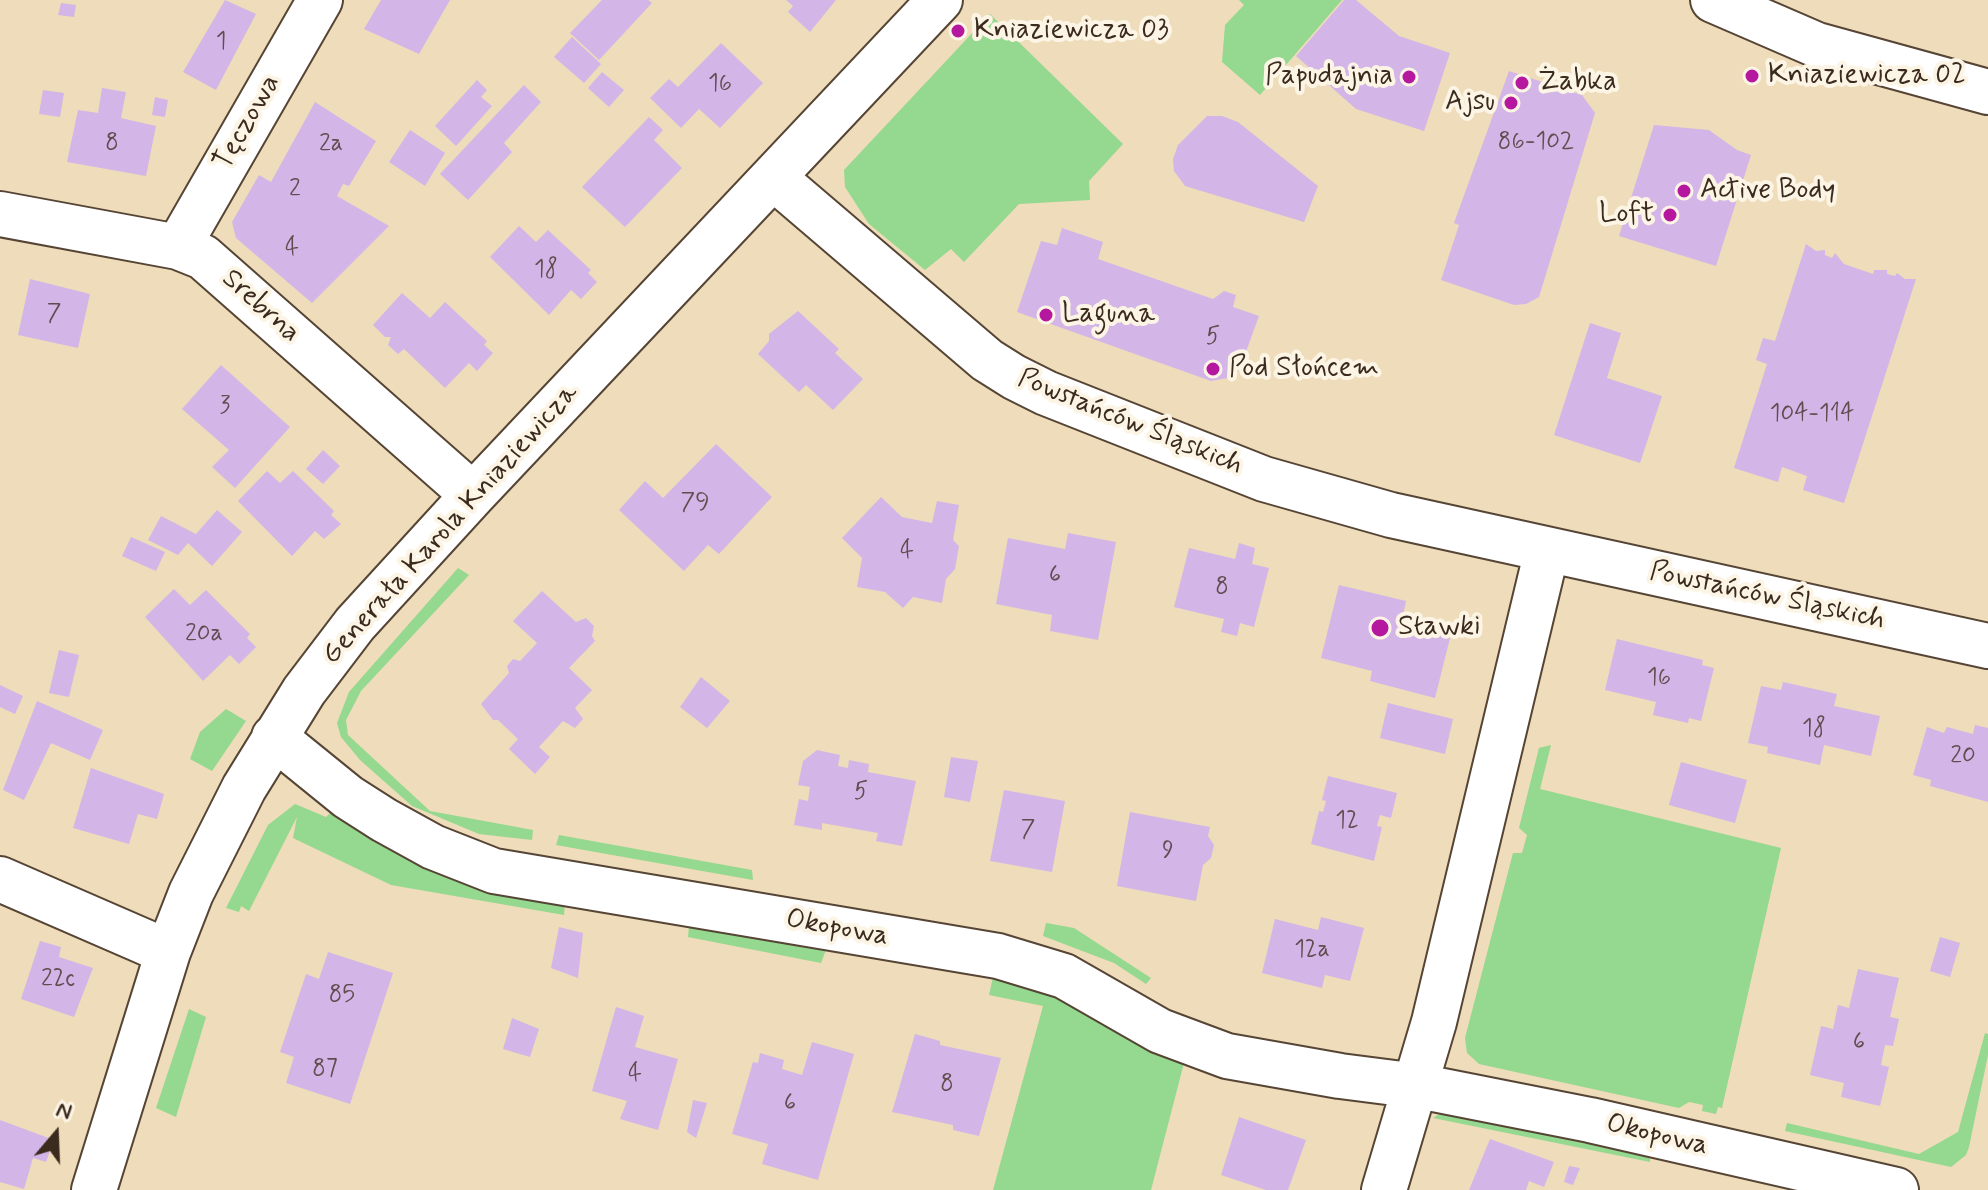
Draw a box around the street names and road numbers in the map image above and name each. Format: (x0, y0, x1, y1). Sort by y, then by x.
street label: Tęczowa (207, 69, 289, 177)
street label: Srebrna (214, 263, 306, 351)
street label: Powstańców Śląskich (1013, 363, 1247, 483)
street label: Generała Karola Kniaziewicza (316, 378, 586, 672)
street label: Powstańców Śląskich (1646, 556, 1888, 638)
street label: Okopowa (783, 903, 891, 955)
street label: Okopowa (1603, 1108, 1711, 1164)

